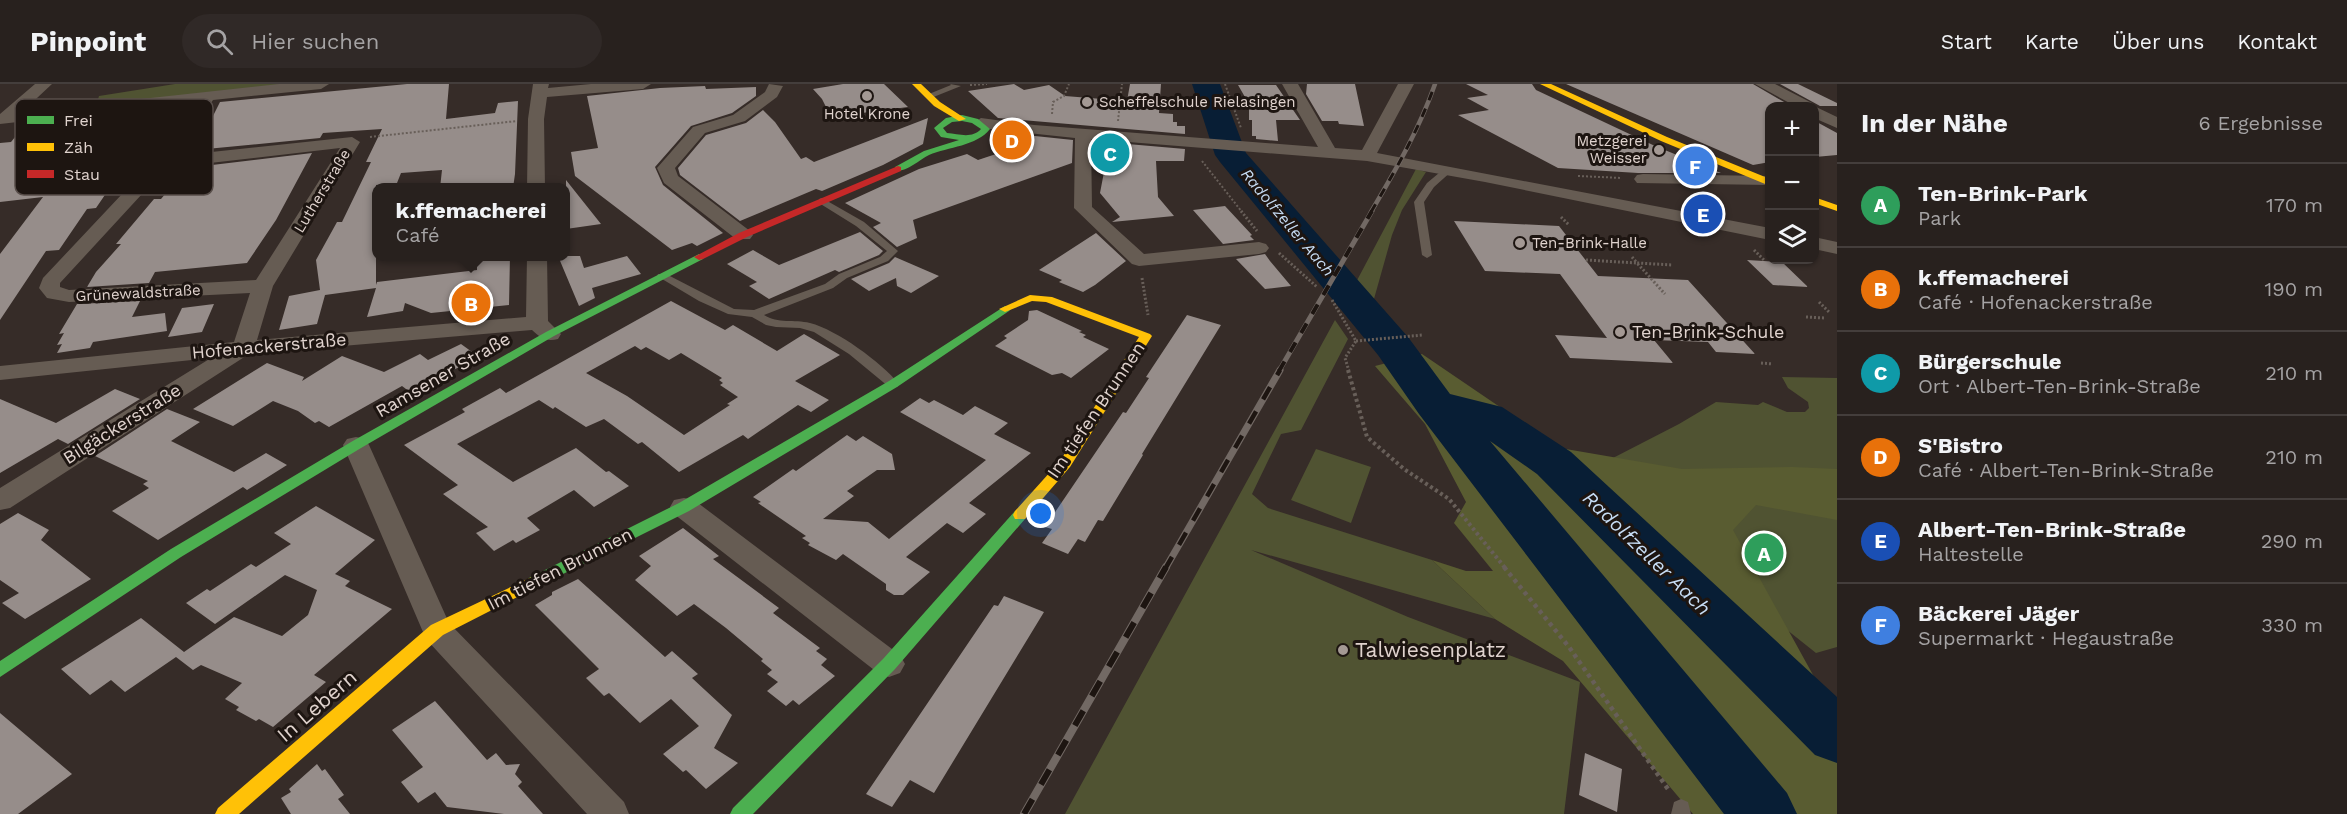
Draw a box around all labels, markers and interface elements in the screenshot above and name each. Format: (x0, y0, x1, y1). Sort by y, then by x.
search box (182, 14, 602, 68)
text: Pinpoint (30, 25, 146, 58)
icon: search (203, 25, 236, 58)
text: Hier suchen (251, 29, 379, 54)
text: Start (1941, 29, 1992, 54)
text: Karte (2025, 29, 2079, 54)
text: Über uns (2112, 29, 2204, 54)
text: Kontakt (2237, 29, 2317, 54)
marker: Hotel Krone (860, 89, 874, 103)
place label: Scheffelschule Rielasingen (1099, 93, 1296, 111)
marker: Scheffelschule Rielasingen (1080, 95, 1094, 109)
legend (15, 99, 213, 195)
map controls (1765, 102, 1819, 264)
button: + (1765, 102, 1819, 156)
place label: Hotel Krone (824, 105, 910, 123)
text: In der Nähe (1861, 108, 2008, 138)
text: Frei (64, 111, 93, 130)
text: 6 Ergebnisse (2199, 111, 2323, 135)
pin: D (992, 118, 1032, 162)
pin: C (1090, 130, 1130, 176)
place label: Metzgerei Weisser (1576, 132, 1647, 167)
text: Zäh (64, 138, 93, 157)
marker: Metzgerei Weisser (1652, 143, 1666, 157)
pin: F (1676, 144, 1714, 188)
street label: Lutherstraße (290, 146, 354, 236)
button: − (1765, 156, 1819, 210)
text: Stau (64, 165, 100, 184)
water label: Radolfzeller Aach (1237, 165, 1338, 280)
text: Ten-Brink-Park (1918, 181, 2088, 206)
popup (372, 183, 570, 261)
pin: E (1684, 192, 1722, 236)
text: A (1874, 193, 1887, 217)
text: 170 m (2266, 193, 2323, 217)
text: k.ffemacherei (396, 198, 546, 223)
text: Park (1918, 206, 1961, 230)
button: layers (1765, 210, 1819, 264)
text: Café (396, 223, 440, 247)
place label: Ten-Brink-Halle (1532, 234, 1647, 252)
marker: Ten-Brink-Halle (1513, 236, 1527, 250)
text: k.ffemacherei (1918, 265, 2069, 290)
text: B (1874, 277, 1887, 301)
text: 190 m (2265, 277, 2323, 301)
pin: B (452, 280, 490, 326)
street label: Grünewaldstraße (75, 281, 201, 305)
text: Café · Hofenackerstraße (1918, 290, 2153, 314)
place label: Ten-Brink-Schule (1632, 321, 1784, 342)
marker: Ten-Brink-Schule (1613, 325, 1627, 339)
street label: Hofenackerstraße (191, 328, 347, 363)
street label: Ramsener Straße (372, 328, 514, 422)
street label: Im tiefen Brunnen (1042, 338, 1149, 482)
text: Bürgerschule (1918, 349, 2062, 374)
text: C (1874, 361, 1887, 385)
text: 210 m (2265, 361, 2323, 385)
text: Ort · Albert-Ten-Brink-Straße (1918, 374, 2201, 398)
street label: Bilgäckerstraße (59, 379, 185, 468)
text: S'Bistro (1918, 433, 2003, 458)
text: D (1873, 445, 1888, 469)
text: 210 m (2265, 445, 2323, 469)
text: Café · Albert-Ten-Brink-Straße (1918, 458, 2214, 482)
water label: Radolfzeller Aach (1578, 486, 1716, 620)
your location (1026, 499, 1055, 528)
text: Albert-Ten-Brink-Straße (1918, 517, 2186, 542)
street label: Im tiefen Brunnen (484, 523, 636, 614)
text: E (1874, 529, 1887, 553)
text: 290 m (2261, 529, 2323, 553)
pin: A (1744, 530, 1784, 576)
text: Haltestelle (1918, 542, 2024, 566)
text: Bäckerei Jäger (1918, 601, 2079, 626)
text: F (1874, 613, 1887, 637)
text: 330 m (2261, 613, 2323, 637)
text: Supermarkt · Hegaustraße (1918, 626, 2174, 650)
place label: Talwiesenplatz (1355, 637, 1506, 662)
marker: Talwiesenplatz (1336, 643, 1350, 657)
street label: In Lebern (272, 664, 362, 747)

